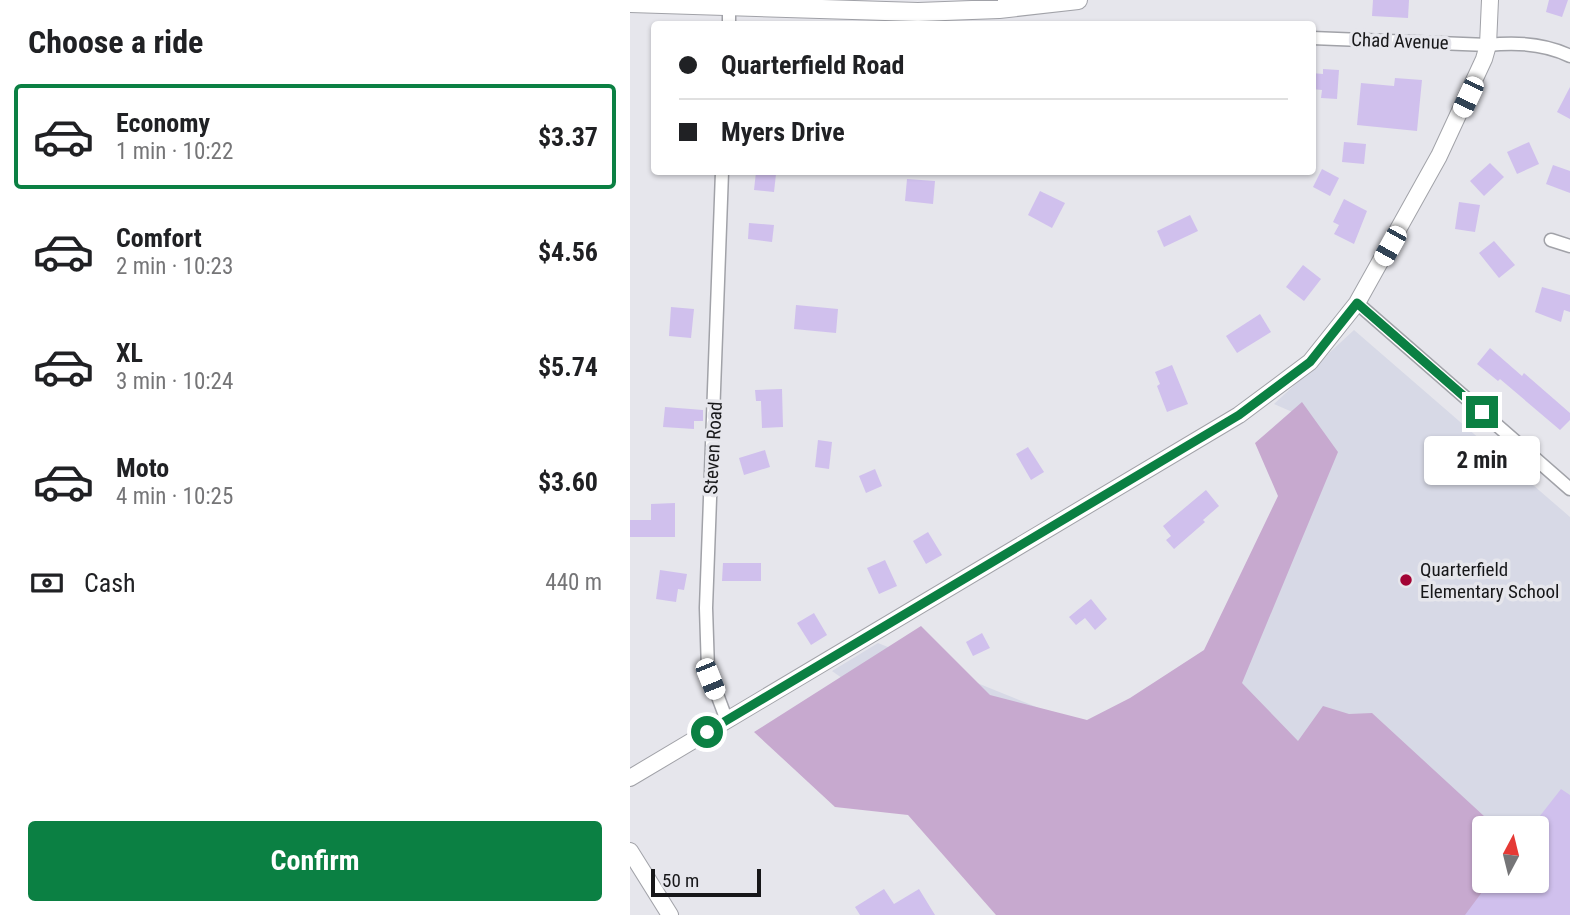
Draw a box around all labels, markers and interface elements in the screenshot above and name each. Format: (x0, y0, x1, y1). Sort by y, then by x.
text: Choose a ride (28, 23, 203, 61)
street label: Chad Avenue (1351, 28, 1449, 54)
text: Quarterfield Road (721, 50, 905, 80)
car (1450, 74, 1487, 120)
icon: car (32, 105, 95, 168)
text: Economy (116, 108, 210, 138)
text: Myers Drive (721, 117, 845, 147)
text: $3.37 (538, 122, 598, 152)
text: 1 min · 10:22 (116, 138, 233, 165)
icon: car (32, 220, 95, 283)
text: Comfort (116, 223, 202, 253)
car (1371, 223, 1410, 269)
text: $4.56 (538, 237, 598, 267)
text: 2 min · 10:23 (116, 253, 233, 280)
icon: car (32, 335, 95, 398)
text: XL (116, 338, 143, 368)
text: $5.74 (538, 352, 598, 382)
text: 3 min · 10:24 (116, 368, 233, 395)
route end (1466, 396, 1498, 428)
street label: Steven Road (699, 401, 727, 495)
callout: 2 min (1424, 436, 1540, 486)
text: 2 min (1456, 447, 1508, 474)
icon: car (32, 450, 95, 513)
text: Moto (116, 453, 169, 483)
text: $3.60 (538, 467, 598, 497)
text: 4 min · 10:25 (116, 483, 233, 510)
place label: Quarterfield Elementary School (1420, 558, 1559, 603)
icon: cash (28, 564, 66, 602)
text: Cash (84, 568, 136, 598)
text: 440 m (545, 569, 602, 596)
marker: Quarterfield Elementary School (1398, 572, 1414, 588)
car (693, 656, 728, 702)
route start (691, 716, 723, 748)
north arrow (1472, 816, 1549, 892)
map controls (1472, 816, 1549, 893)
button: Confirm (28, 821, 602, 901)
scale bar (651, 866, 761, 898)
text: 50 m (662, 869, 699, 892)

